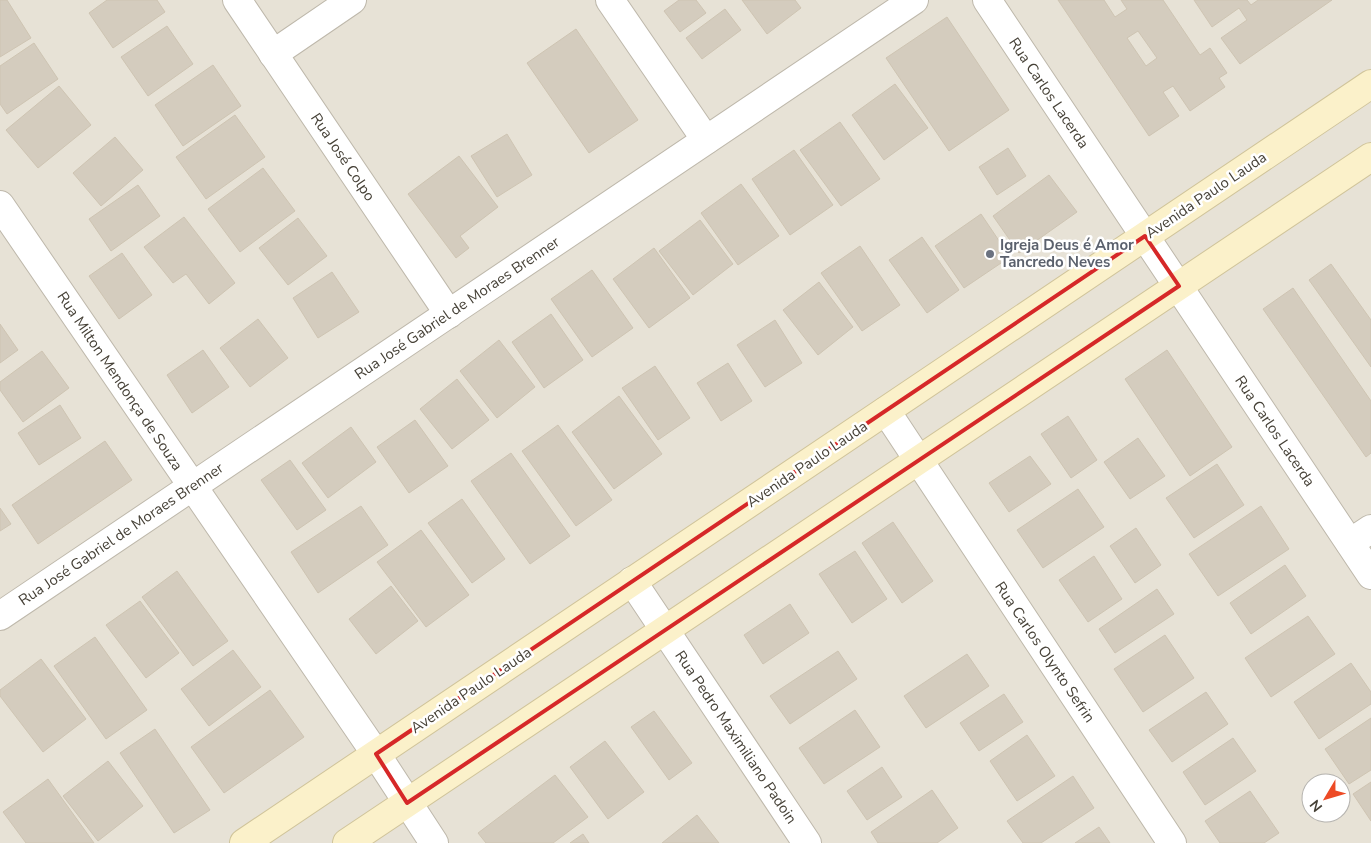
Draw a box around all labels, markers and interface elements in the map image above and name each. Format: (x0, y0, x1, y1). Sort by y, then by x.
street label: Rua Carlos Lacerda (1004, 34, 1094, 152)
street label: Rua José Colpo (306, 109, 380, 205)
street label: Avenida Paulo Lauda (1142, 147, 1270, 243)
street label: Rua José Gabriel de Moraes Brenner (351, 231, 564, 384)
place label: Igreja Deus é Amor Tancredo Neves (1000, 235, 1134, 272)
marker: Igreja Deus é Amor Tancredo Neves (984, 248, 996, 260)
street label: Rua Milton Mendonça de Souza (53, 288, 187, 474)
street label: Rua Carlos Lacerda (1230, 372, 1320, 490)
street label: Avenida Paulo Lauda (743, 416, 871, 512)
street label: Rua José Gabriel de Moraes Brenner (15, 457, 228, 610)
street label: Rua Carlos Olynto Sefrin (990, 578, 1100, 726)
street label: Avenida Paulo Lauda (407, 642, 535, 738)
street label: Rua Pedro Maximiliano Padoin (670, 647, 802, 827)
north arrow (1301, 773, 1351, 823)
text: N (1305, 796, 1327, 816)

